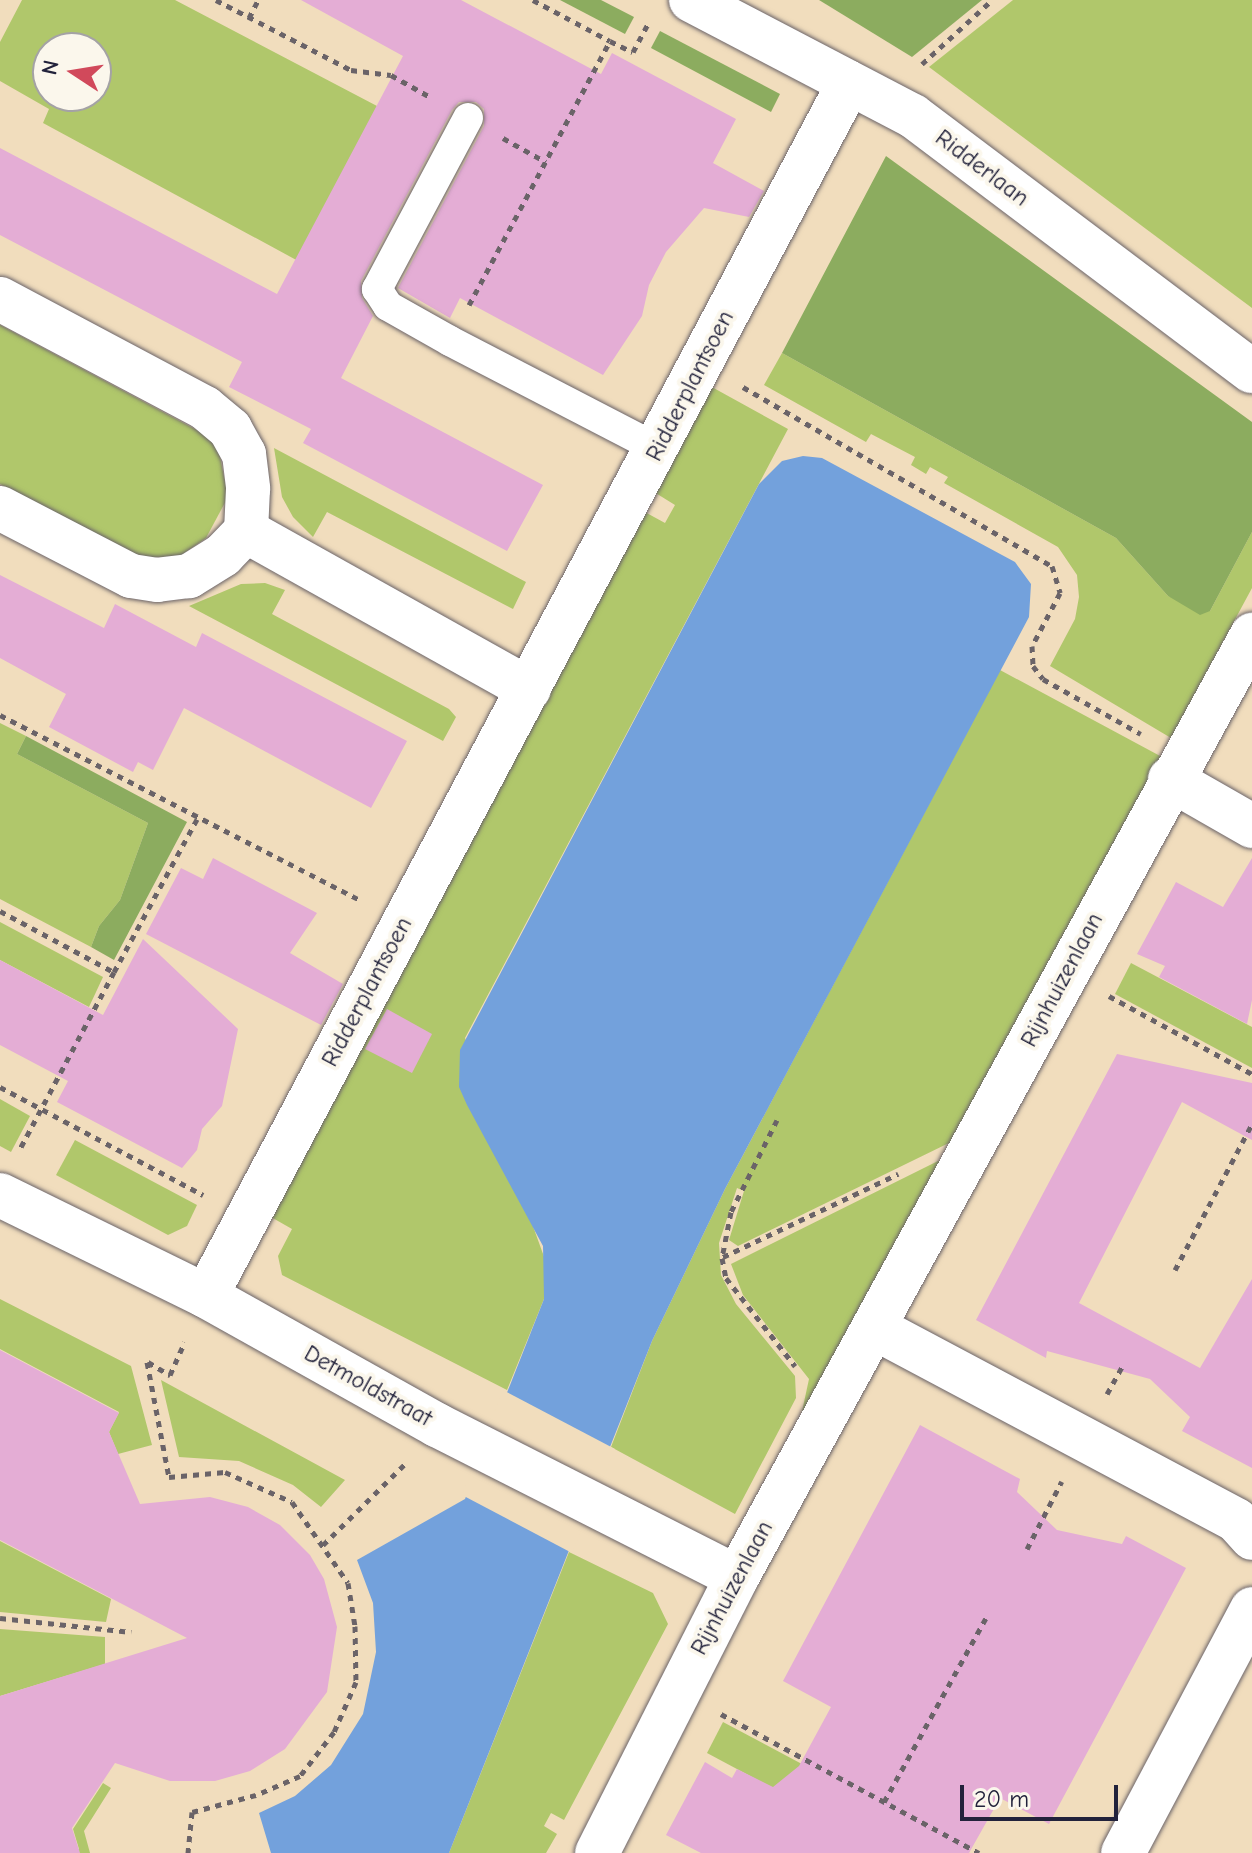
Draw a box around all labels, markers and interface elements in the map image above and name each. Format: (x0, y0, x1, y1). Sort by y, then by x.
north arrow (32, 32, 112, 112)
text: N (36, 58, 65, 77)
street label: Ridderlaan (929, 123, 1035, 213)
street label: Ridderplantsoen (640, 306, 740, 466)
street label: Rijnhuizenlaan (1015, 908, 1109, 1052)
street label: Ridderplantsoen (316, 912, 418, 1072)
street label: Detmoldstraat (299, 1339, 437, 1433)
street label: Rijnhuizenlaan (685, 1516, 779, 1660)
scale bar (964, 1769, 1122, 1819)
text: 20 m (974, 1785, 1029, 1813)

